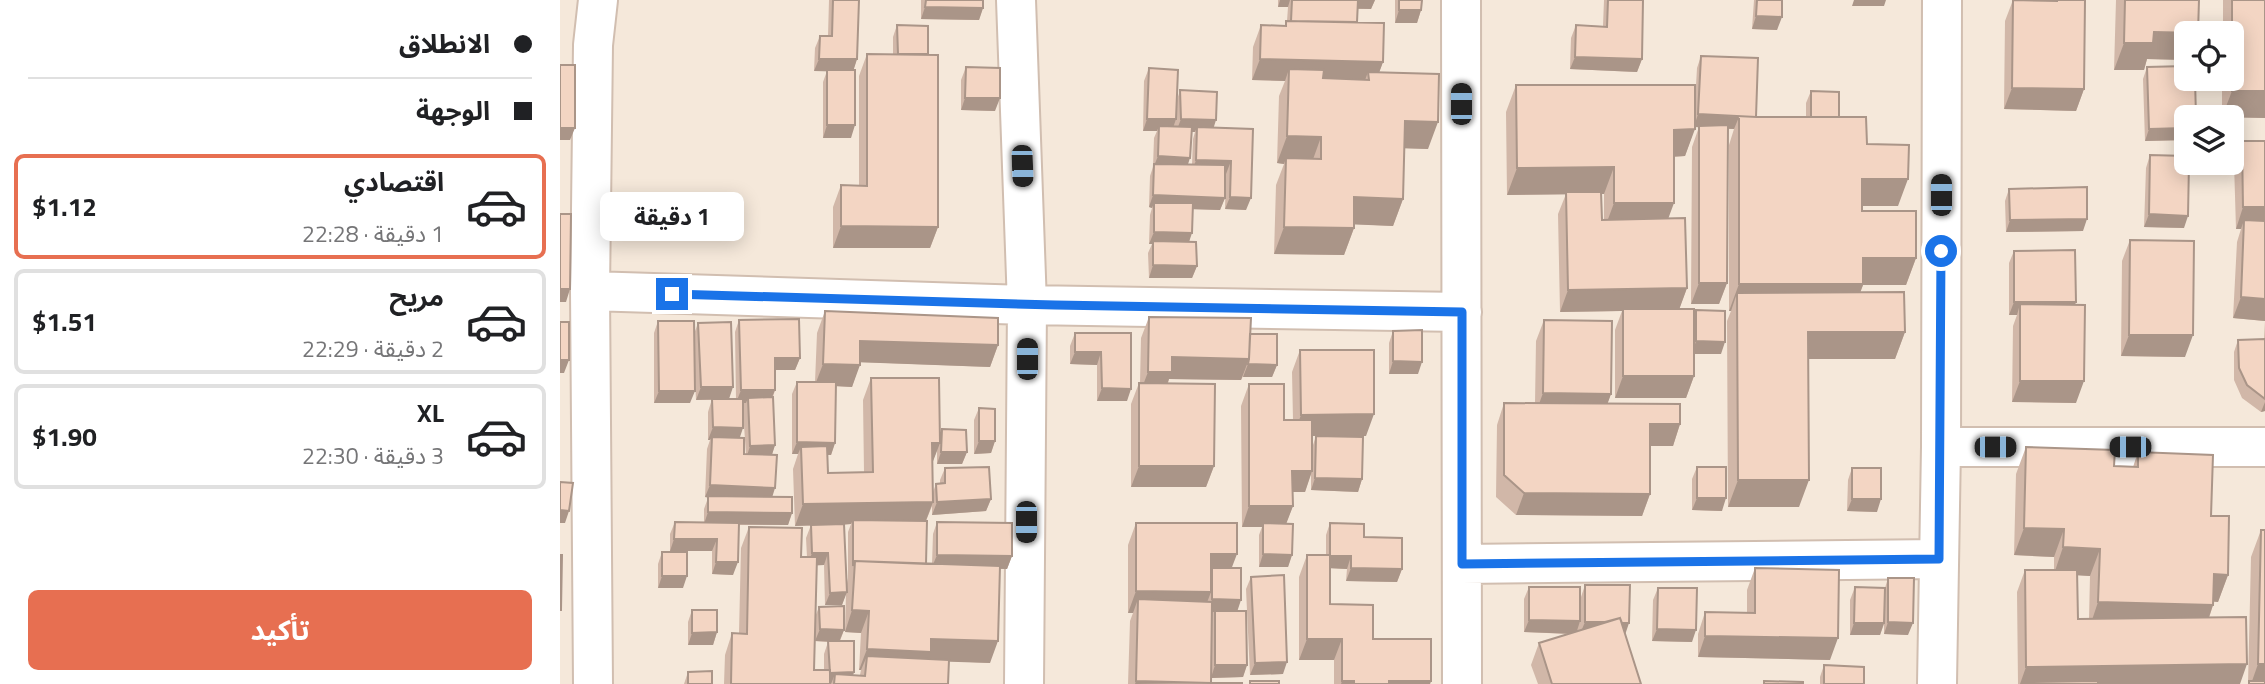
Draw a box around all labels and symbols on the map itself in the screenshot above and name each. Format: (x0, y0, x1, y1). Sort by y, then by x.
car (1451, 83, 1472, 125)
car (1011, 145, 1034, 187)
car (1931, 174, 1952, 216)
callout: 1 دقيقة (600, 192, 744, 242)
route start (1925, 235, 1957, 267)
route end (656, 278, 688, 310)
car (1017, 338, 1038, 380)
car (1975, 437, 2017, 458)
car (2110, 437, 2152, 458)
car (1016, 501, 1037, 543)

